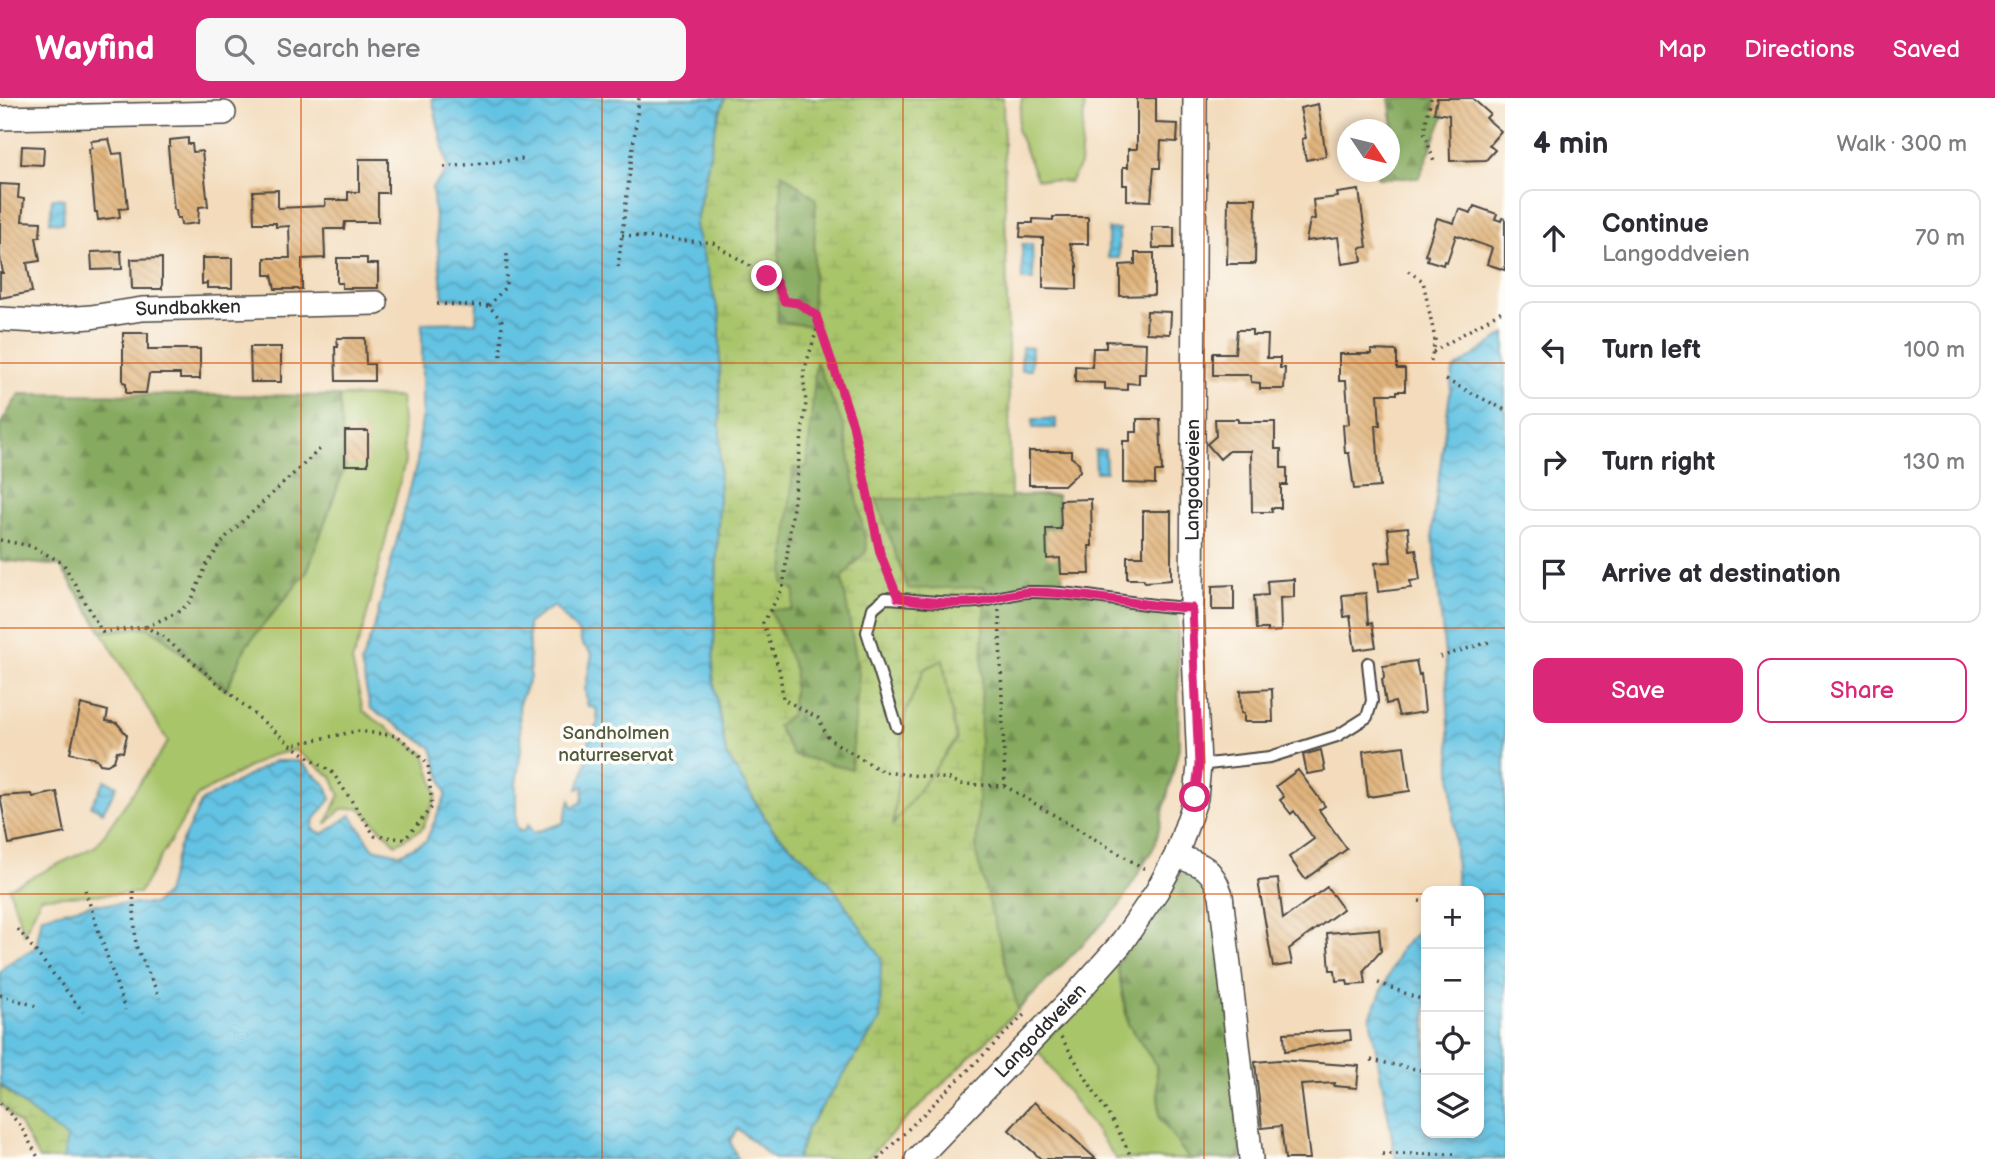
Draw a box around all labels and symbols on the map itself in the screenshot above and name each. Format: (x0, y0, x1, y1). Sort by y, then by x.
north arrow (1337, 119, 1400, 182)
route end (751, 260, 782, 291)
street label: Sundbakken (134, 295, 241, 321)
street label: Langoddveien (1181, 419, 1205, 541)
park label: Sandholmen naturreservat (558, 722, 674, 767)
route start (1179, 781, 1210, 812)
street label: Langoddveien (990, 979, 1091, 1083)

